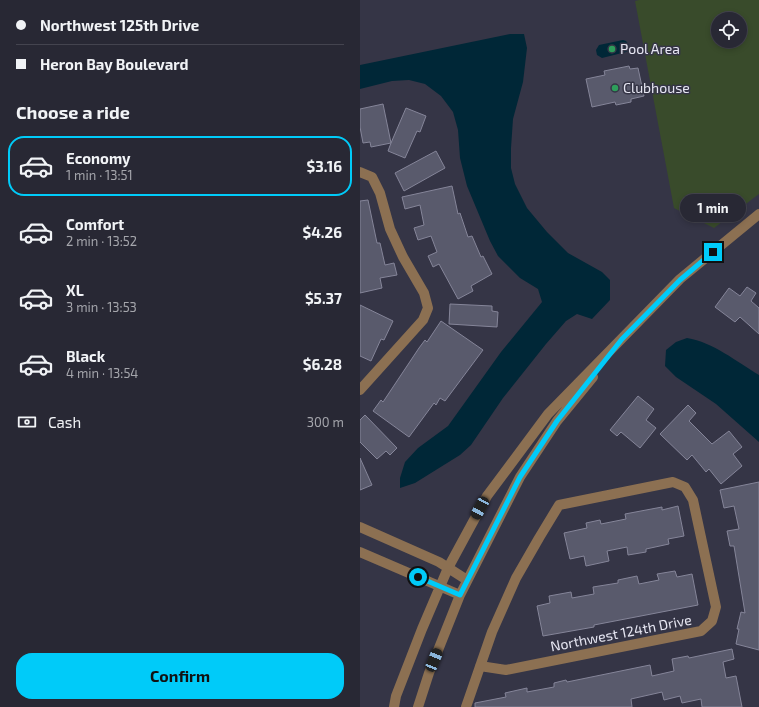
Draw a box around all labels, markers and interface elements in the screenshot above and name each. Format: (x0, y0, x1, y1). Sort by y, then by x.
map controls (711, 12, 747, 48)
button: locate (711, 12, 747, 48)
text: Northwest 125th Drive (40, 16, 199, 34)
place label: Pool Area (620, 40, 680, 57)
marker: Pool Area (607, 44, 617, 54)
text: Heron Bay Boulevard (40, 55, 189, 73)
place label: Clubhouse (623, 79, 690, 96)
marker: Clubhouse (610, 83, 620, 93)
text: Choose a ride (16, 101, 130, 123)
icon: car (18, 148, 54, 184)
text: Economy (66, 149, 131, 167)
text: $3.16 (306, 157, 342, 175)
text: 1 min · 13:51 (66, 167, 133, 183)
callout: 1 min (680, 194, 746, 222)
text: 1 min (697, 200, 729, 216)
icon: car (18, 214, 54, 250)
text: Comfort (66, 215, 124, 233)
text: $4.26 (303, 223, 342, 241)
text: 2 min · 13:52 (66, 233, 137, 249)
route end (704, 243, 722, 261)
icon: car (18, 280, 54, 316)
text: XL (66, 281, 84, 299)
text: $5.37 (305, 289, 342, 307)
text: 3 min · 13:53 (66, 299, 137, 315)
icon: car (18, 346, 54, 382)
text: Black (66, 347, 105, 365)
text: $6.28 (303, 355, 342, 373)
text: 4 min · 13:54 (66, 365, 138, 381)
icon: cash (16, 411, 38, 433)
text: Cash (48, 413, 81, 431)
text: 300 m (307, 414, 344, 430)
car (469, 495, 491, 521)
route start (409, 568, 427, 586)
street label: Northwest 124th Drive (549, 610, 693, 655)
car (424, 647, 444, 673)
button: Confirm (16, 653, 344, 699)

